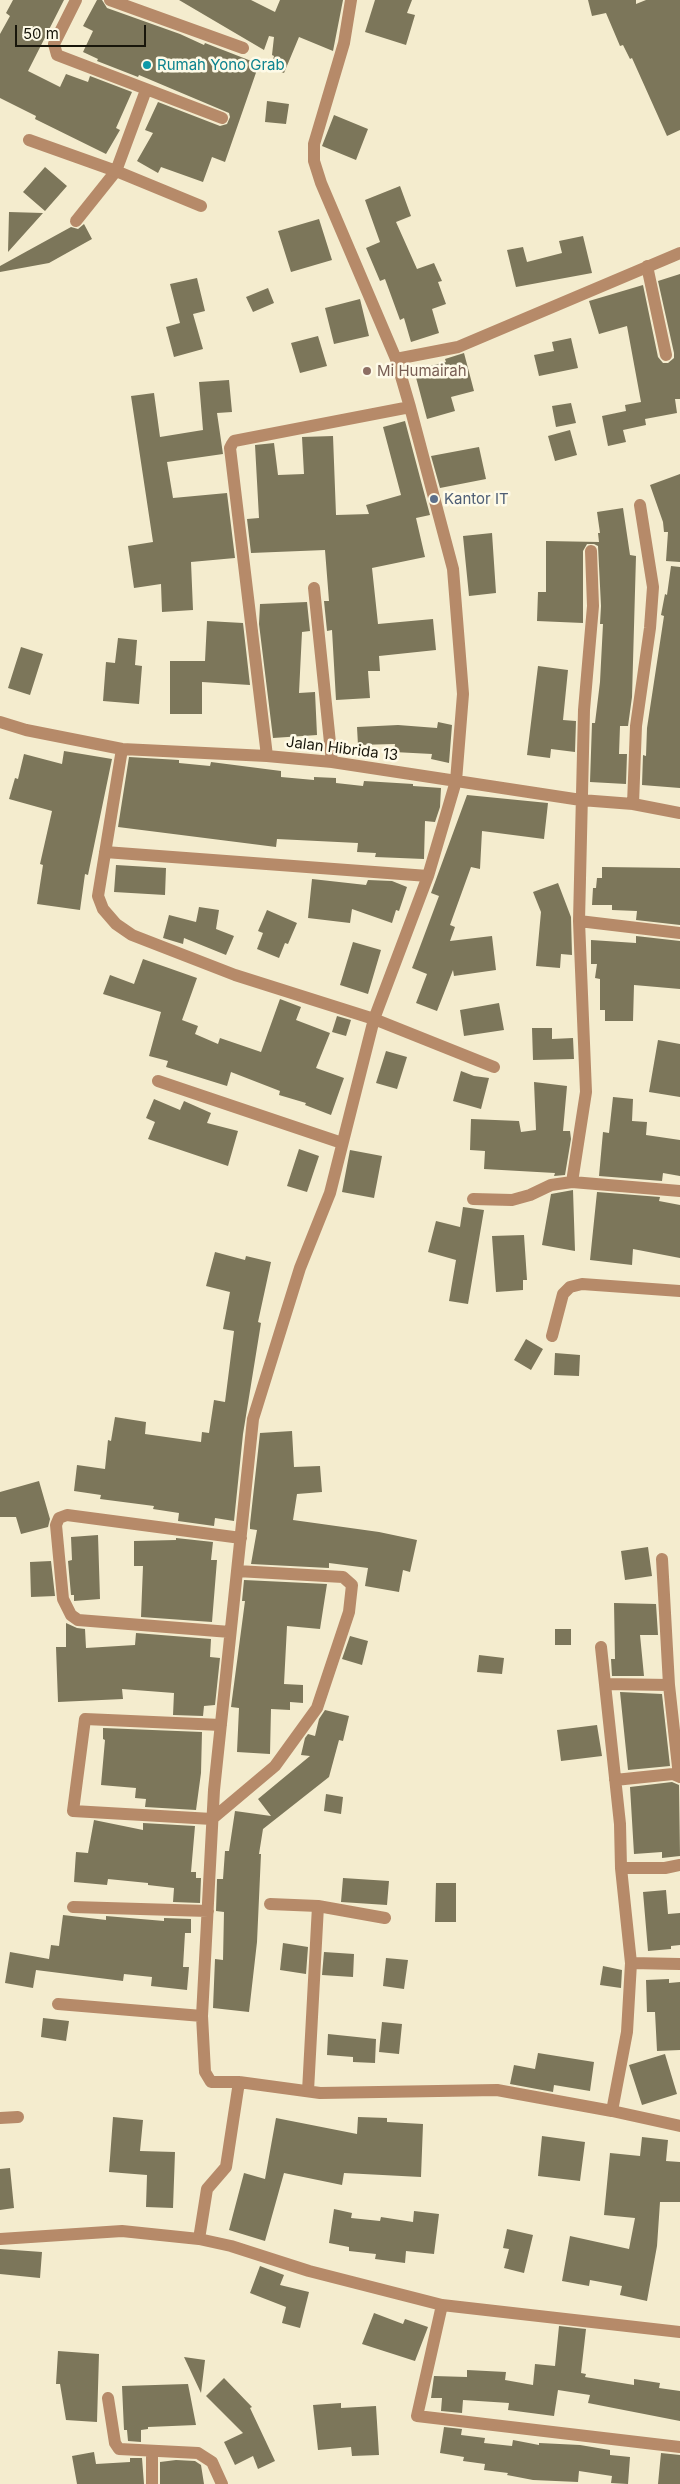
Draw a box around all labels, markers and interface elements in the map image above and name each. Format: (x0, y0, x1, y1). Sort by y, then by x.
scale bar (18, 15, 149, 47)
text: 50 m (23, 24, 59, 43)
place label: Rumah Yono Grab (157, 56, 285, 74)
marker: Rumah Yono Grab (141, 59, 153, 71)
place label: Mi Humairah (377, 362, 467, 380)
marker: Mi Humairah (361, 365, 373, 377)
place label: Kantor IT (444, 490, 509, 508)
marker: Kantor IT (428, 493, 440, 505)
street label: Jalan Hibrida 13 (285, 733, 399, 765)

